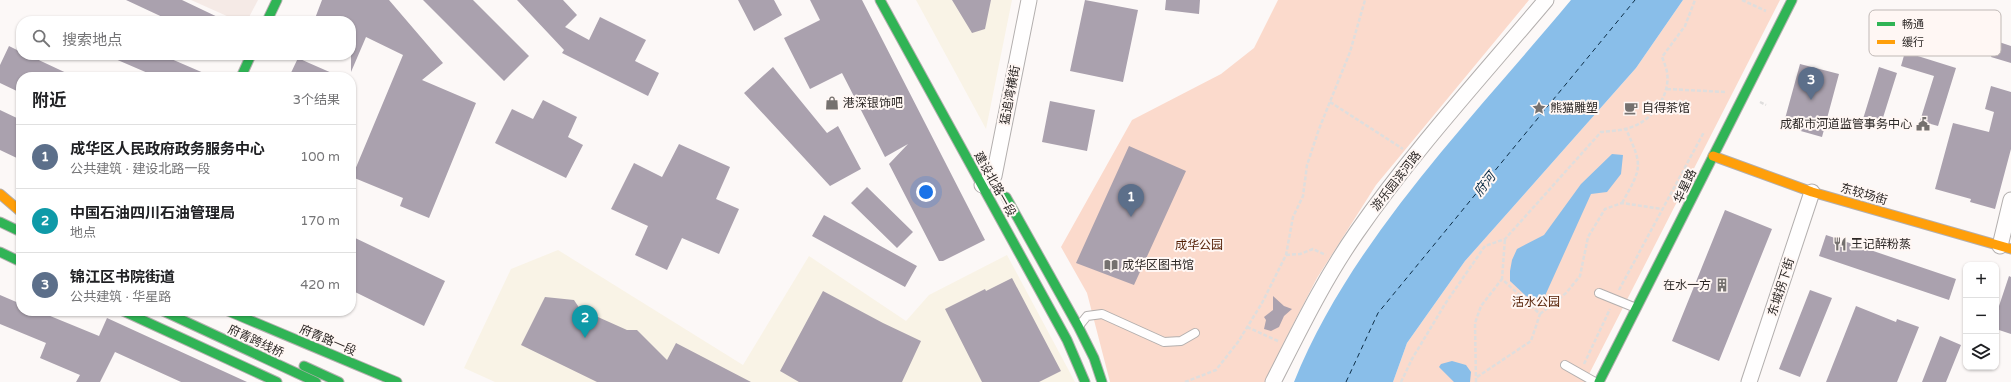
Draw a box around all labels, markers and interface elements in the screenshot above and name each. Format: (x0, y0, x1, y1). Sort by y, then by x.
legend (1869, 10, 2001, 56)
search box (16, 16, 356, 60)
text: 畅通 (1902, 18, 1924, 31)
icon: search (30, 27, 52, 49)
text: 搜索地点 (62, 31, 122, 49)
text: 缓行 (1902, 36, 1924, 49)
street label: 猛追湾横街 (997, 64, 1023, 126)
pin: 3 (1798, 67, 1824, 100)
text: 附近 (32, 90, 66, 111)
text: 3个结果 (293, 92, 340, 108)
shop icon: 港深银饰吧 (824, 95, 840, 111)
place label: 港深银饰吧 (843, 96, 903, 110)
place icon: 熊猫雕塑 (1531, 100, 1547, 116)
cafe icon: 自得茶馆 (1623, 100, 1639, 116)
place label: 熊猫雕塑 (1550, 101, 1598, 115)
place label: 自得茶馆 (1642, 101, 1690, 115)
public building icon: 成都市河道监管事务中心 (1915, 116, 1931, 132)
place label: 成都市河道监管事务中心 (1780, 117, 1912, 131)
text: 成华区人民政府政务服务中心 (70, 140, 265, 158)
street label: 游乐园滨河路 (1368, 148, 1424, 214)
text: 1 (41, 149, 49, 165)
text: 100 m (300, 149, 340, 165)
street label: 建设北路一段 (971, 149, 1019, 219)
text: 公共建筑 · 建设北路一段 (70, 161, 210, 177)
water label: 府河 (1470, 167, 1501, 200)
street label: 华星路 (1671, 167, 1699, 205)
street label: 东较场街 (1839, 181, 1889, 207)
your location (916, 182, 936, 202)
pin: 1 (1118, 184, 1144, 217)
text: 中国石油四川石油管理局 (70, 204, 235, 222)
text: 2 (41, 213, 49, 229)
text: 170 m (300, 213, 340, 229)
text: 地点 (70, 225, 96, 241)
restaurant icon: 王记醉粉蒸 (1832, 236, 1848, 252)
place label: 王记醉粉蒸 (1851, 237, 1911, 251)
park label: 成华公园 (1175, 238, 1223, 252)
street label: 东城拐下街 (1765, 256, 1797, 318)
library icon: 成华区图书馆 (1103, 257, 1119, 273)
place label: 成华区图书馆 (1122, 258, 1194, 272)
map controls (1963, 262, 1999, 370)
button: + (1963, 262, 1999, 298)
text: 锦江区书院街道 (70, 268, 175, 286)
text: 3 (41, 277, 49, 293)
text: 420 m (300, 277, 340, 293)
building icon: 在水一方 (1714, 277, 1730, 293)
place label: 在水一方 (1663, 278, 1711, 292)
text: 公共建筑 · 华星路 (70, 289, 171, 305)
park label: 活水公园 (1512, 295, 1560, 309)
button: − (1963, 298, 1999, 334)
pin: 2 (572, 305, 598, 338)
street label: 府青跨线桥 (226, 322, 286, 360)
street label: 府青路一段 (298, 322, 358, 358)
button: layers (1963, 334, 1999, 370)

